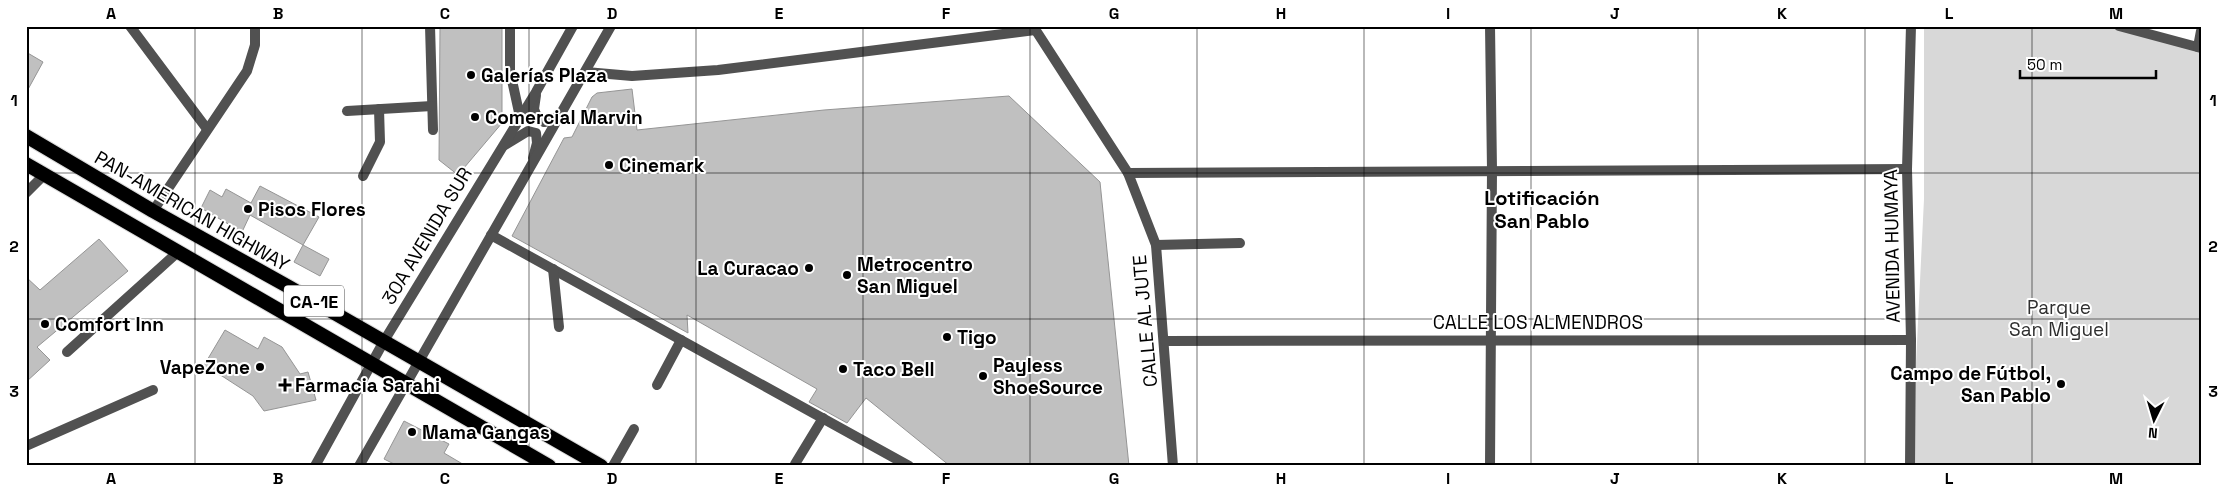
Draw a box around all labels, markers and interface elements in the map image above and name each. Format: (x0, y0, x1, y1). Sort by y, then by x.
text: A (106, 3, 116, 24)
text: B (273, 3, 283, 24)
text: C (440, 3, 450, 24)
text: D (607, 3, 617, 24)
text: E (775, 3, 784, 24)
text: F (942, 3, 951, 24)
text: G (1109, 3, 1119, 24)
text: H (1276, 3, 1286, 24)
text: I (1446, 3, 1450, 24)
text: J (1610, 3, 1620, 24)
text: K (1777, 3, 1787, 24)
text: L (1945, 3, 1954, 24)
text: M (2109, 3, 2123, 24)
scale bar (2020, 48, 2156, 80)
text: 50 m (2027, 55, 2062, 74)
place label: Galerías Plaza (481, 63, 607, 88)
marker: Galerías Plaza (465, 69, 477, 81)
text: 1 (10, 90, 18, 111)
text: 1 (2209, 90, 2217, 111)
place label: Comercial Marvin (485, 105, 643, 130)
marker: Comercial Marvin (469, 111, 481, 123)
street label: PAN-AMERICAN HIGHWAY (90, 145, 294, 277)
place label: Cinemark (619, 153, 705, 178)
marker: Cinemark (603, 159, 615, 171)
street label: 30A AVENIDA SUR (376, 163, 478, 309)
street label: AVENIDA HUMAYA (1878, 169, 1906, 323)
district label: Lotificación San Pablo (1484, 185, 1600, 234)
place label: Pisos Flores (258, 197, 366, 222)
marker: Pisos Flores (242, 203, 254, 215)
text: 2 (9, 236, 19, 257)
text: 2 (2208, 236, 2218, 257)
place label: Metrocentro San Miguel (857, 252, 973, 299)
street label: CALLE AL JUTE (1127, 254, 1163, 388)
place label: La Curacao (697, 256, 799, 281)
marker: La Curacao (803, 262, 815, 274)
marker: Metrocentro San Miguel (841, 269, 853, 281)
road number: CA-1E (284, 286, 344, 316)
park label: Parque San Miguel (2009, 295, 2109, 342)
street label: CALLE LOS ALMENDROS (1433, 310, 1643, 335)
place label: Comfort Inn (55, 312, 164, 337)
marker: Comfort Inn (39, 318, 51, 330)
place label: Tigo (957, 325, 997, 350)
marker: Tigo (941, 331, 953, 343)
place label: Payless ShoeSource (993, 353, 1103, 400)
place label: VapeZone (160, 355, 250, 380)
place label: Taco Bell (853, 357, 935, 382)
marker: VapeZone (254, 361, 266, 373)
place label: Campo de Fútbol, San Pablo (1890, 361, 2051, 408)
marker: Taco Bell (837, 363, 849, 375)
marker: Payless ShoeSource (977, 370, 989, 382)
place label: Farmacia Sarahi (295, 373, 440, 398)
marker: Campo de Fútbol, San Pablo (2055, 378, 2067, 390)
marker: Farmacia Sarahi (279, 379, 291, 391)
text: 3 (9, 381, 19, 402)
text: 3 (2208, 381, 2218, 402)
north arrow (2130, 394, 2180, 444)
place label: Mama Gangas (422, 420, 550, 445)
text: N (2147, 424, 2158, 442)
marker: Mama Gangas (406, 426, 418, 438)
text: A (106, 468, 116, 489)
text: B (273, 468, 283, 489)
text: C (440, 468, 450, 489)
text: D (607, 468, 617, 489)
text: E (775, 468, 784, 489)
text: F (942, 468, 951, 489)
text: G (1109, 468, 1119, 489)
text: H (1276, 468, 1286, 489)
text: I (1446, 468, 1450, 489)
text: J (1610, 468, 1620, 489)
text: K (1777, 468, 1787, 489)
text: L (1945, 468, 1954, 489)
text: M (2109, 468, 2123, 489)

